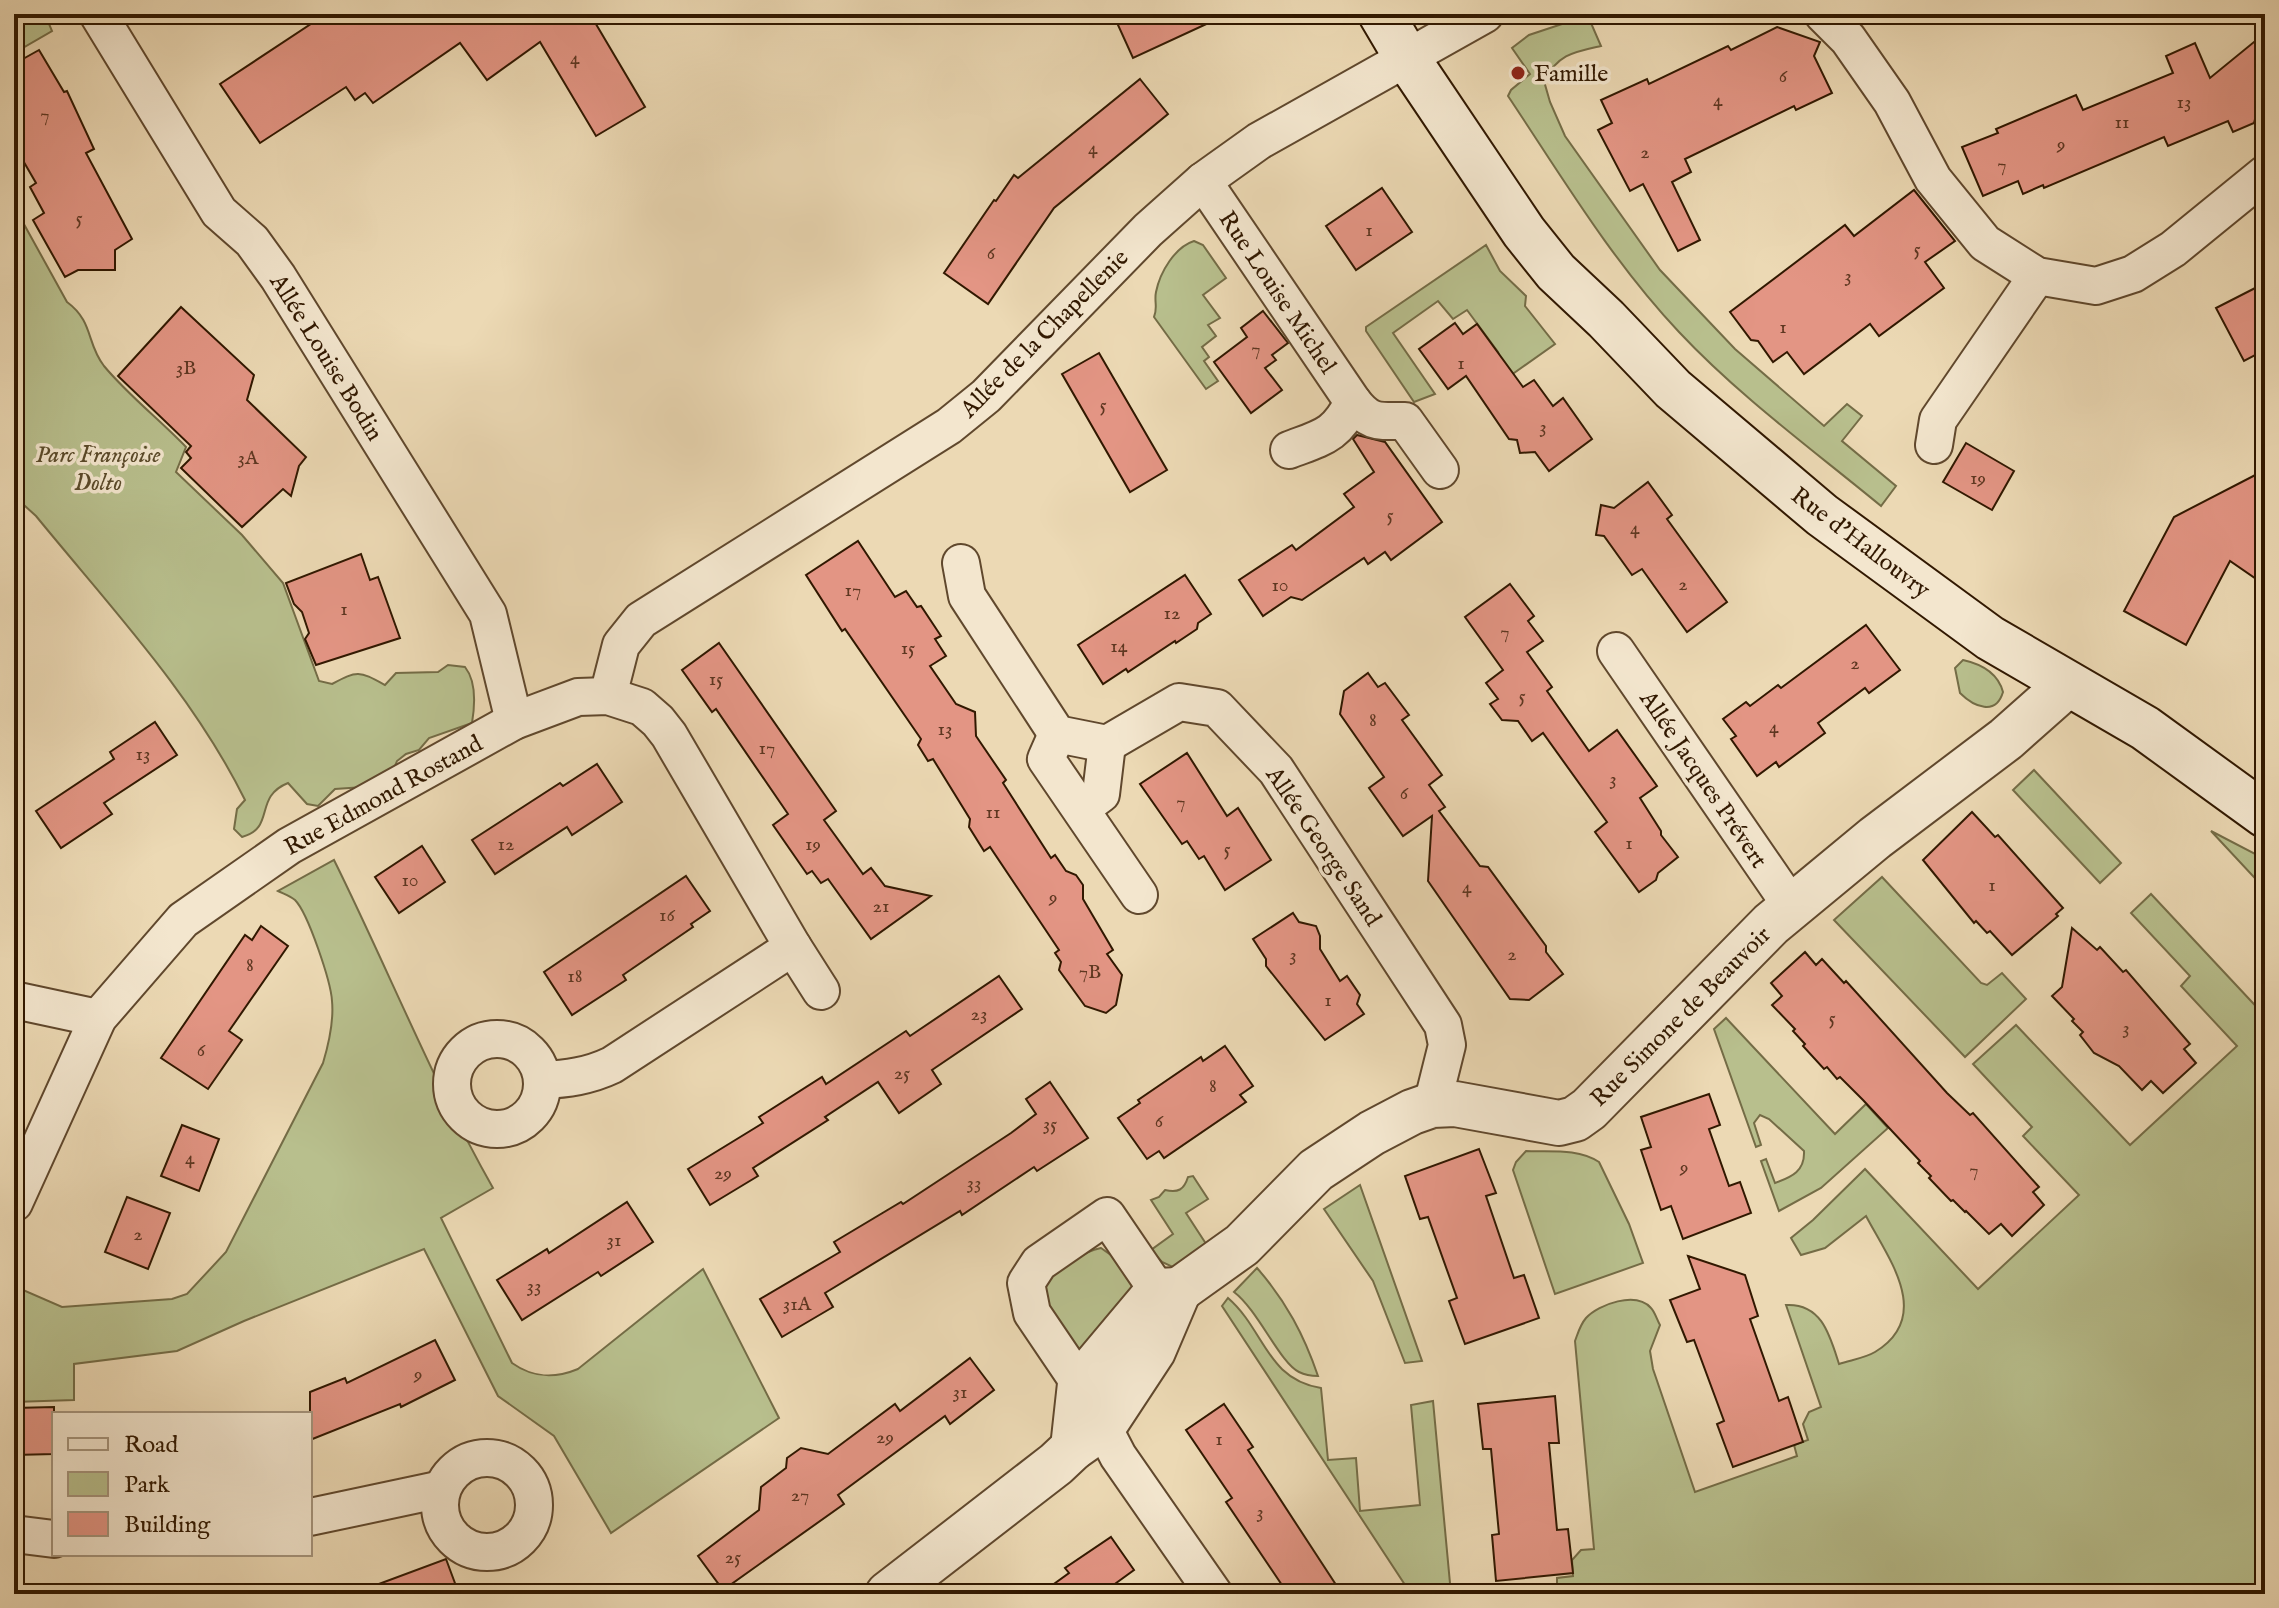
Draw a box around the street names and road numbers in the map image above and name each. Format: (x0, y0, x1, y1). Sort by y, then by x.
street label: Rue Louise Michel (1211, 205, 1343, 381)
street label: Allée de la Chapellenie (953, 243, 1136, 426)
street label: Allée Louise Bodin (261, 268, 390, 447)
street label: Rue d'Hallouvry (1784, 481, 1936, 606)
street label: Allée Jacques Prévert (1631, 684, 1774, 875)
street label: Rue Edmond Rostand (279, 729, 489, 864)
street label: Allée George Sand (1257, 760, 1388, 933)
street label: Rue Simone de Beauvoir (1584, 920, 1778, 1114)

